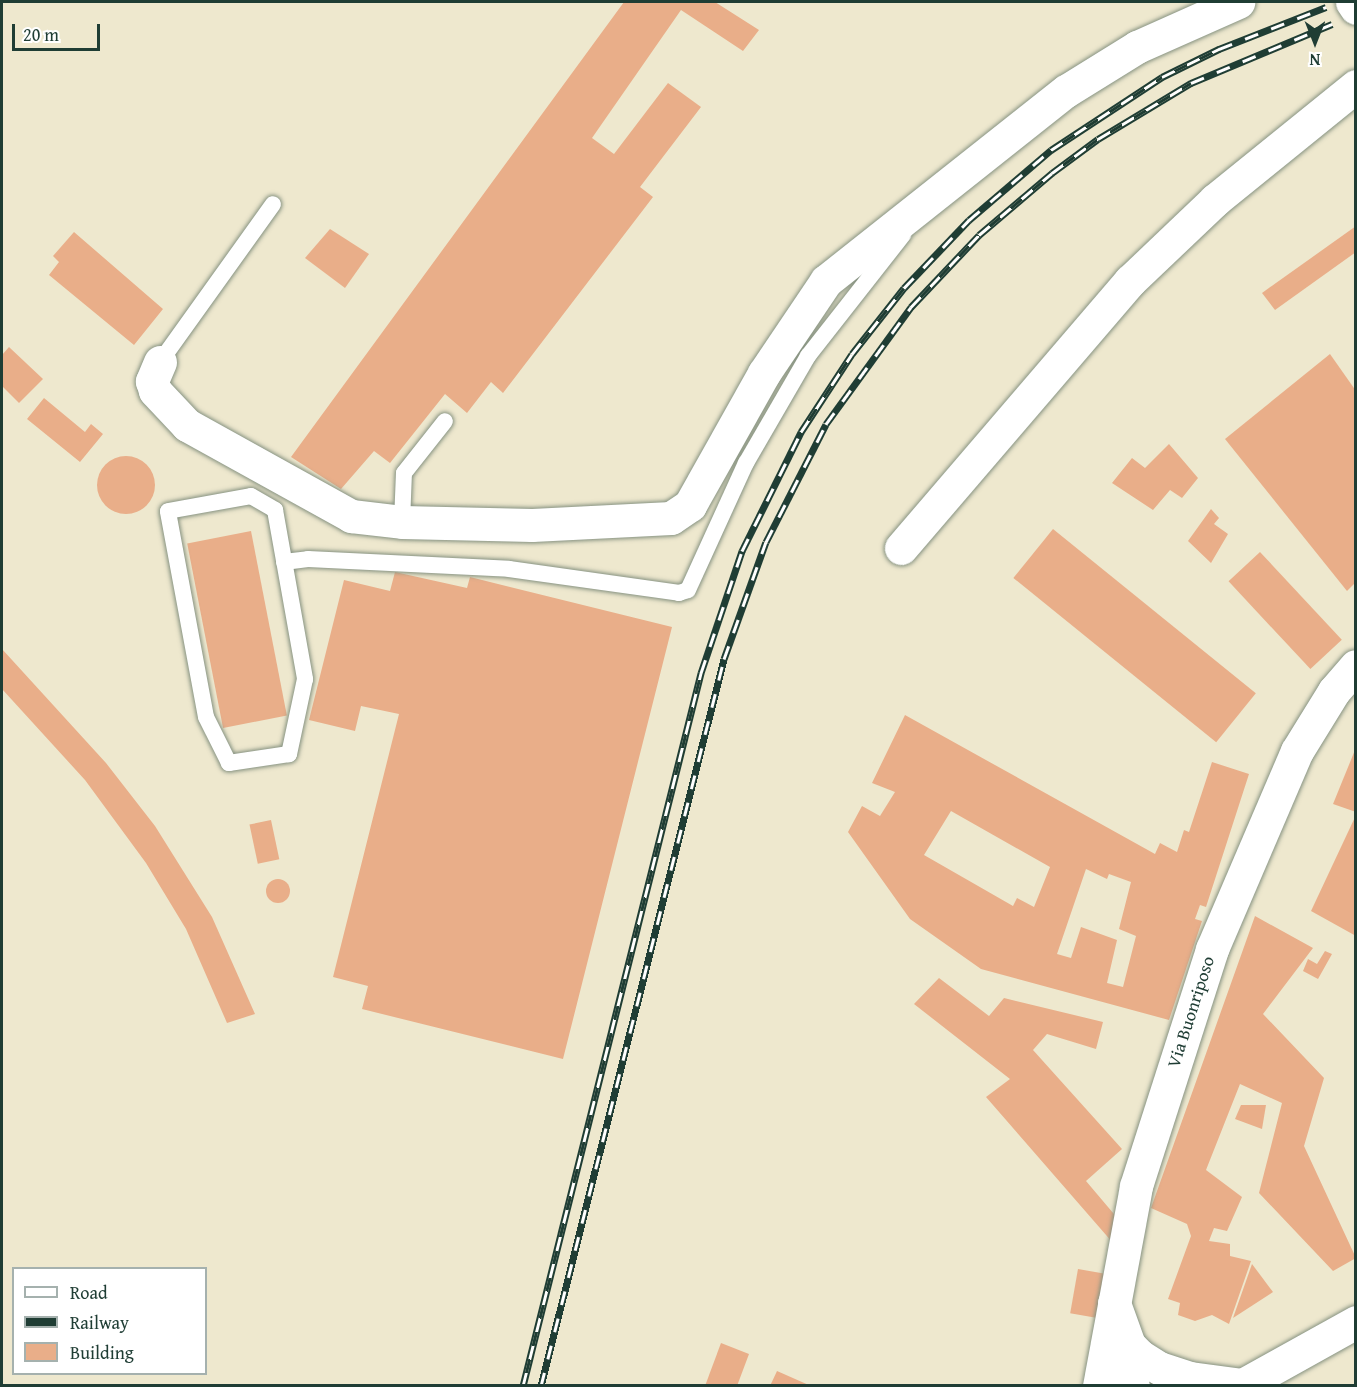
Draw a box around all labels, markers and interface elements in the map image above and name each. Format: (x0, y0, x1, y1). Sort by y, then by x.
scale bar (15, 12, 104, 50)
north arrow (1285, 12, 1345, 72)
text: 20 m (23, 21, 59, 48)
text: N (1310, 48, 1320, 72)
street label: Via Buonriposo (1163, 953, 1219, 1071)
legend (12, 1267, 207, 1375)
text: Road (70, 1279, 108, 1306)
text: Railway (70, 1309, 129, 1336)
text: Building (70, 1339, 134, 1366)

